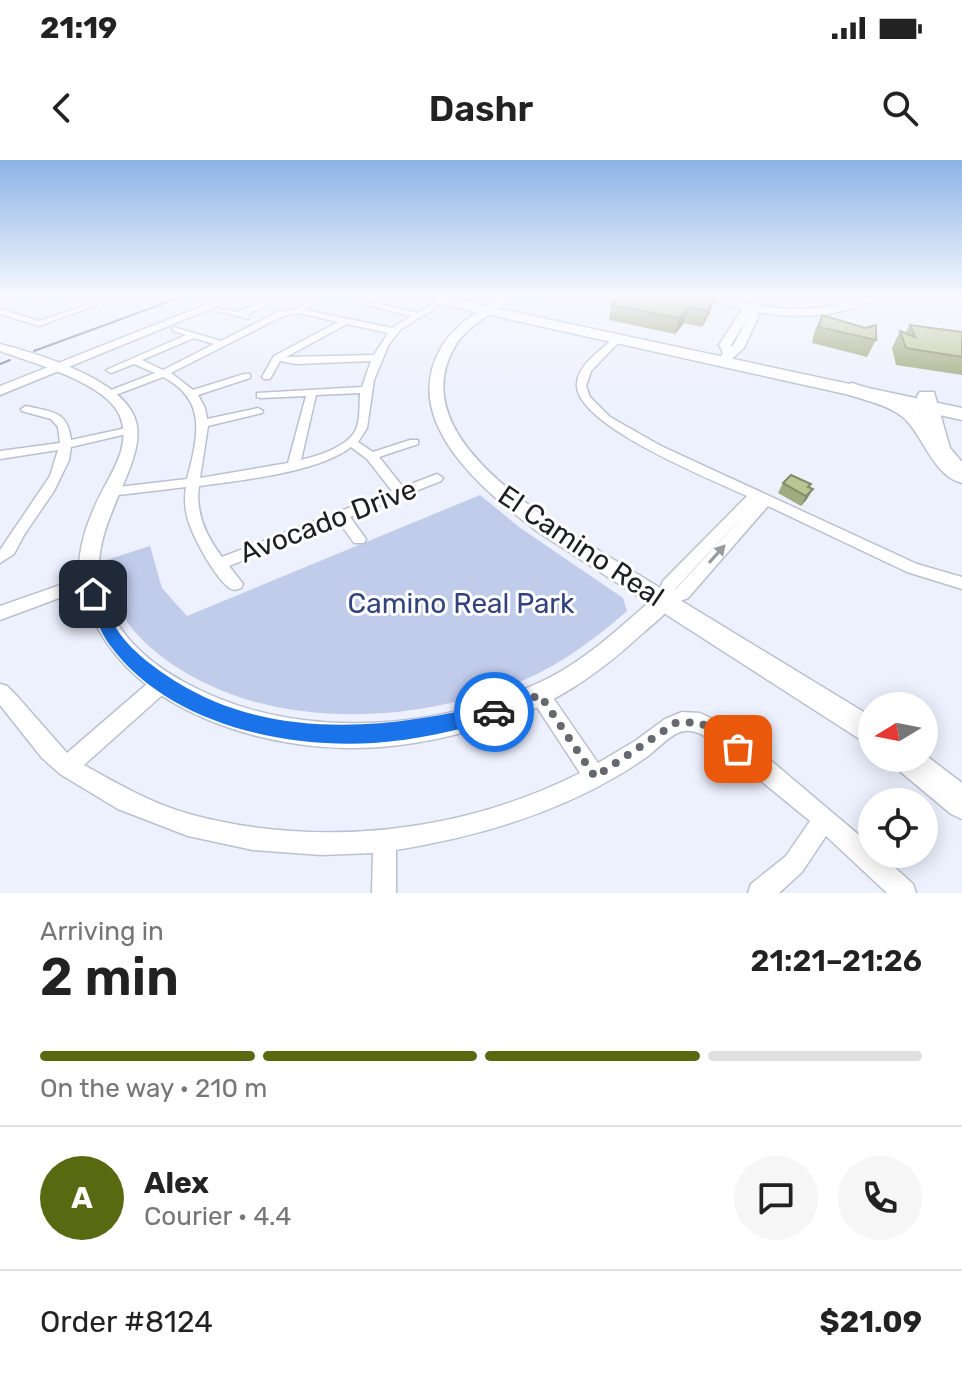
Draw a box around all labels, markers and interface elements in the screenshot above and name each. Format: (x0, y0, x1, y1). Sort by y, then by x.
text: 21:19 (40, 10, 117, 46)
icon: back (40, 86, 84, 130)
icon: search (878, 86, 922, 130)
text: Dashr (429, 87, 533, 130)
street label: Avocado Drive (235, 472, 421, 570)
street label: El Camino Real (492, 479, 670, 613)
one-way arrow (708, 545, 726, 564)
pin (59, 560, 127, 628)
icon: home (71, 572, 115, 616)
park label: Camino Real Park (348, 587, 575, 620)
courier (454, 672, 534, 752)
icon: car (472, 690, 516, 734)
north arrow (858, 692, 938, 772)
map controls (858, 692, 938, 868)
pin (704, 715, 772, 783)
icon: bag (716, 727, 760, 771)
button: locate (858, 788, 938, 868)
text: Arriving in (40, 916, 164, 947)
text: 21:21–21:26 (751, 943, 922, 979)
text: 2 min (40, 946, 179, 1008)
text: On the way · 210 m (40, 1073, 267, 1104)
button: chat (734, 1156, 818, 1240)
button: phone (838, 1156, 922, 1240)
text: Alex (144, 1165, 209, 1201)
text: A (71, 1180, 93, 1216)
text: Courier · 4.4 (144, 1201, 291, 1232)
text: Order #8124 (40, 1304, 213, 1340)
text: $21.09 (820, 1304, 922, 1340)

